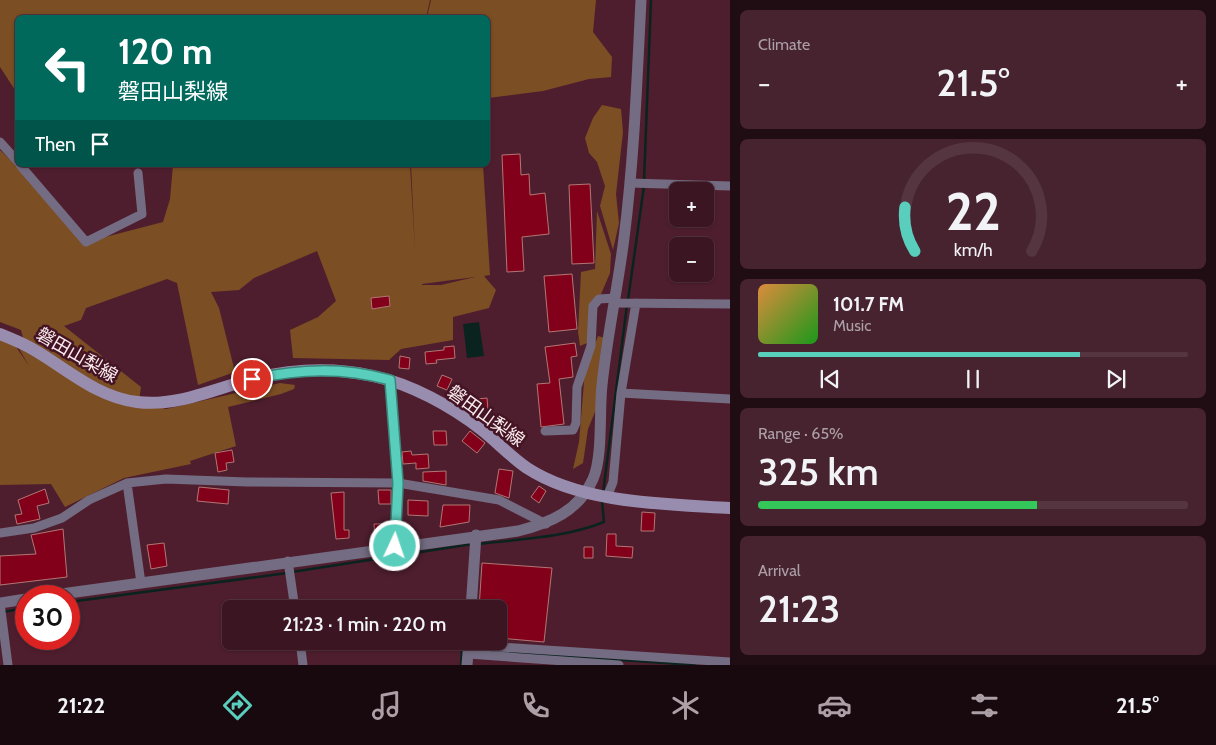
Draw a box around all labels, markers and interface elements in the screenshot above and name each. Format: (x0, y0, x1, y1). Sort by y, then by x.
text: 120 m (118, 30, 212, 73)
icon: left (35, 35, 100, 100)
text: Climate (758, 35, 810, 54)
text: 21.5° (936, 59, 1010, 106)
text: − (758, 66, 770, 100)
text: + (1176, 66, 1188, 100)
text: 磐田山梨線 (118, 78, 228, 105)
icon: arrive (86, 130, 114, 158)
text: Then (35, 133, 76, 156)
text: 22 (945, 180, 1001, 243)
map controls (669, 182, 714, 282)
button: + (669, 182, 714, 227)
button: − (669, 237, 714, 282)
text: km/h (953, 239, 993, 260)
text: 101.7 FM (833, 293, 904, 316)
text: Music (833, 316, 871, 335)
street label: 磐田山梨線 (33, 323, 121, 387)
pin (231, 358, 273, 400)
icon: arrive (238, 365, 266, 393)
icon: previous (816, 365, 844, 393)
icon: pause (959, 365, 987, 393)
icon: next (1102, 365, 1130, 393)
street label: 磐田山梨線 (443, 381, 529, 451)
text: Range · 65% (758, 424, 844, 443)
text: 325 km (758, 448, 879, 495)
position arrow (368, 519, 420, 571)
text: Arrival (758, 561, 801, 580)
speed limit sign: 30 (15, 585, 80, 650)
text: 21:23 (758, 585, 840, 632)
text: 21:23 · 1 min · 220 m (283, 613, 446, 636)
icon: directions (220, 688, 255, 723)
icon: music (369, 688, 404, 723)
icon: phone (518, 688, 553, 723)
icon: climate (668, 688, 703, 723)
icon: car (817, 688, 852, 723)
icon: filters (967, 688, 1002, 723)
text: 21:22 (57, 692, 105, 719)
text: 21.5° (1116, 692, 1159, 719)

